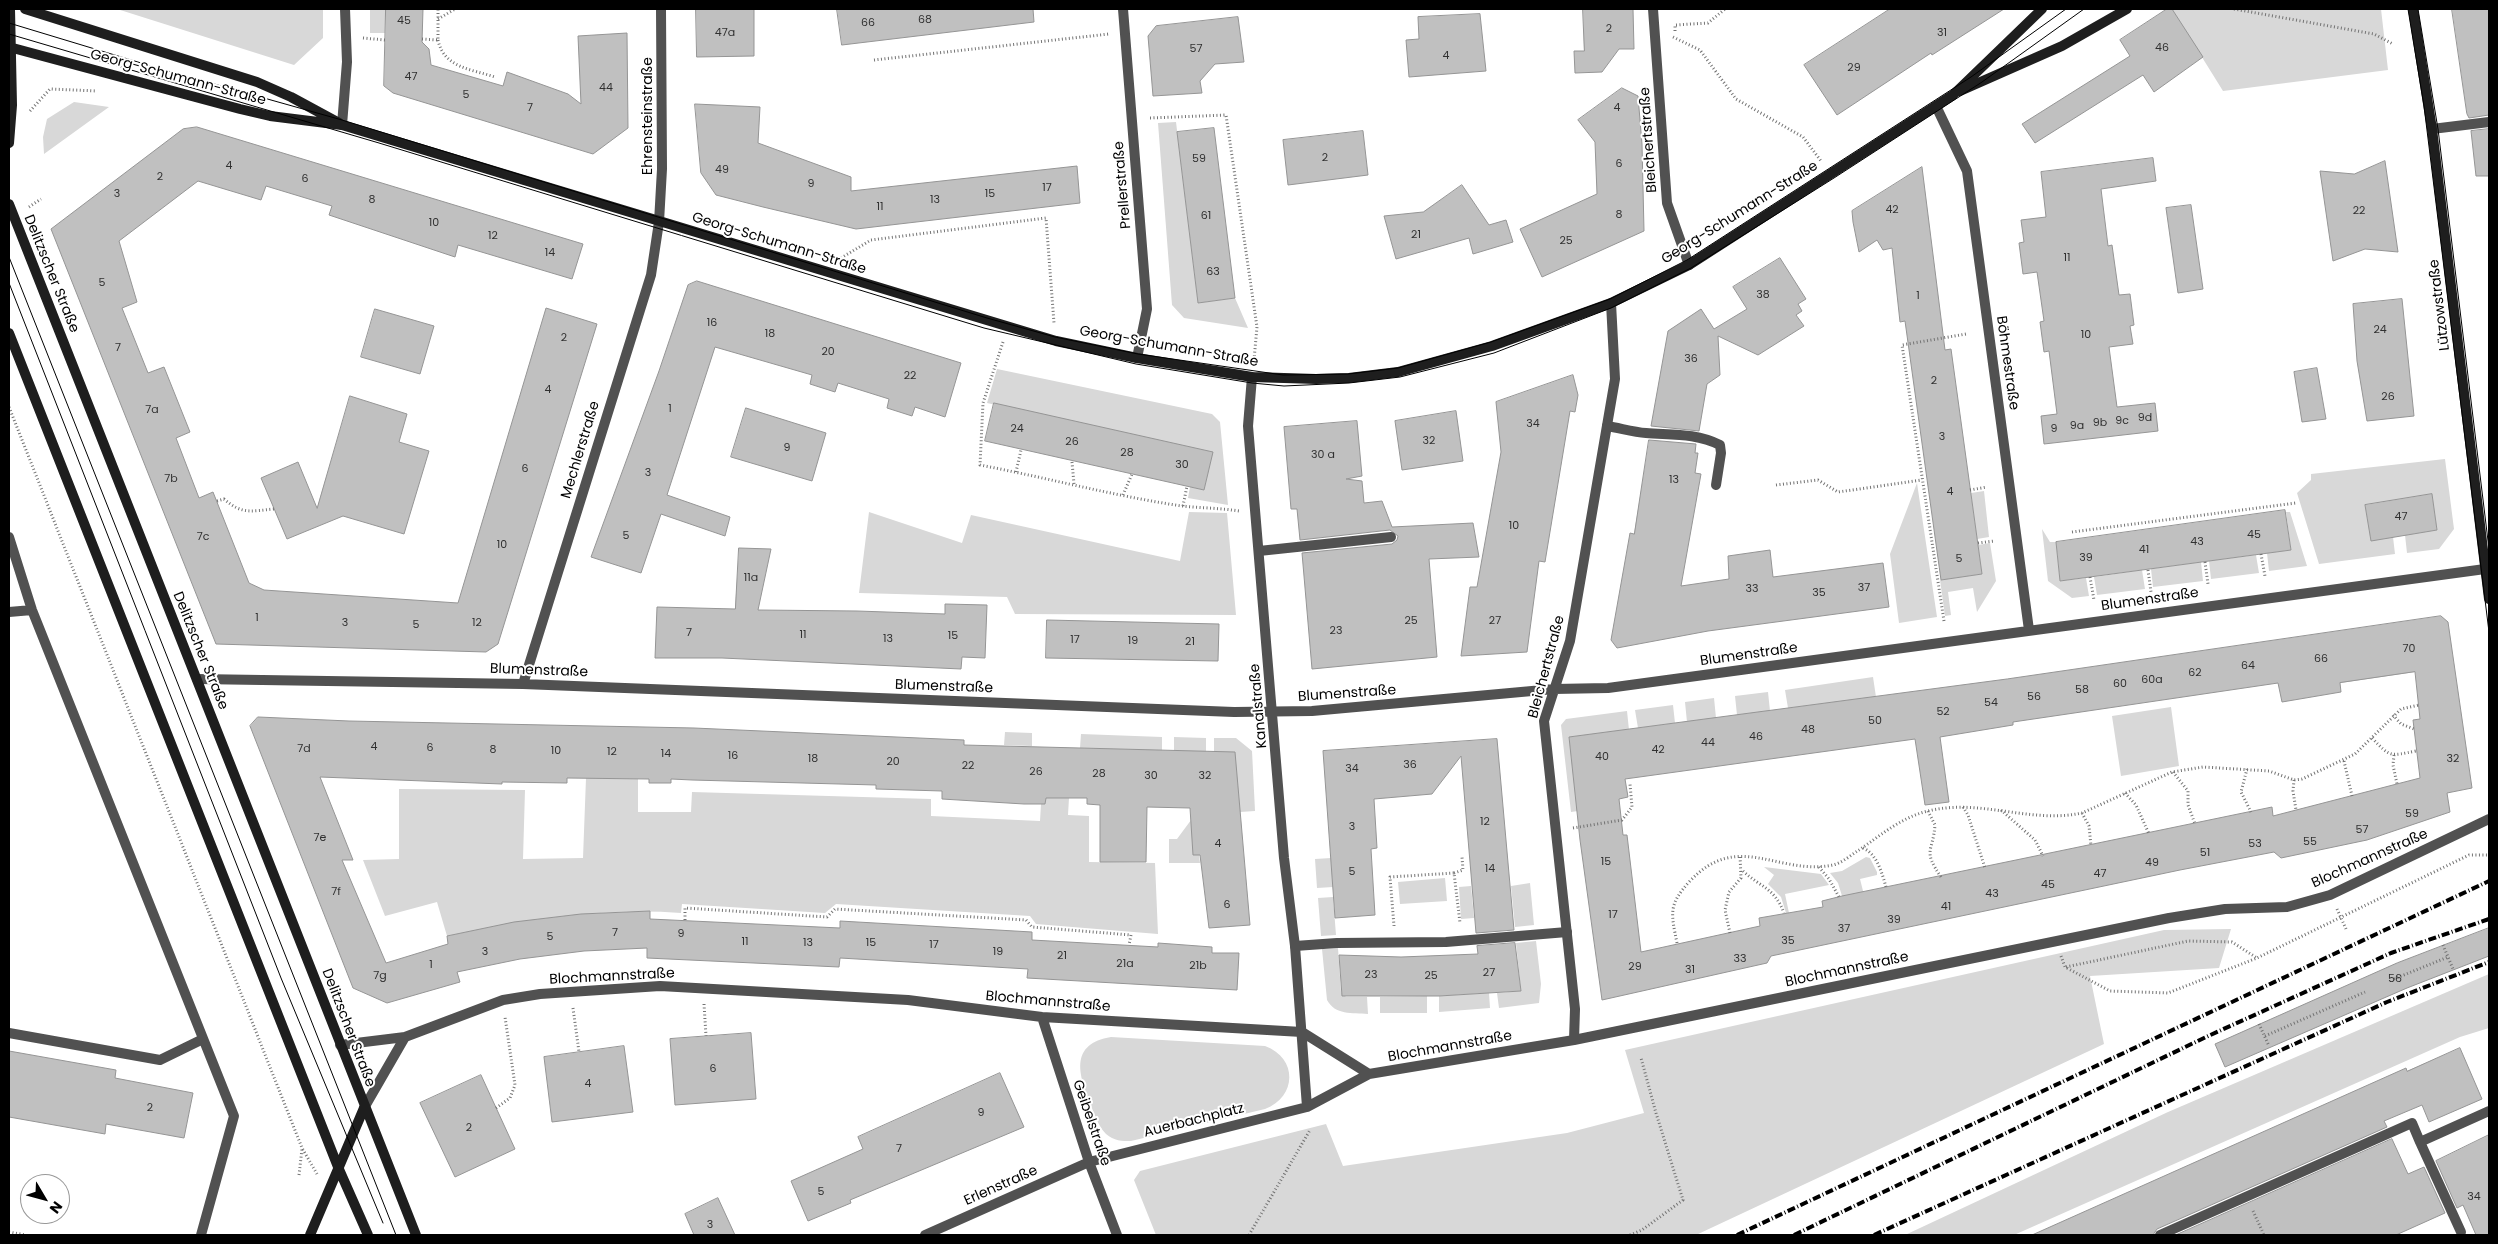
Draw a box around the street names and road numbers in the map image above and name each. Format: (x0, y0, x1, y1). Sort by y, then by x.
street label: Georg-Schumann-Straße (88, 46, 268, 110)
street label: Ehrensteinstraße (640, 57, 656, 175)
street label: Bleichertstraße (1637, 87, 1661, 193)
street label: Prellerstraße (1111, 140, 1135, 230)
street label: Georg-Schumann-Straße (1659, 158, 1821, 268)
street label: Georg-Schumann-Straße (690, 209, 868, 279)
street label: Delitzscher Straße (20, 213, 82, 335)
street label: Lützowstraße (2426, 258, 2454, 352)
street label: Böhmestraße (1992, 315, 2022, 411)
street label: Georg-Schumann-Straße (1078, 323, 1260, 371)
street label: Mechlerstraße (558, 399, 604, 501)
street label: Blumenstraße (2100, 585, 2200, 615)
street label: Delitzscher Straße (169, 590, 231, 712)
street label: Bleichertstraße (1525, 614, 1569, 720)
street label: Blumenstraße (1699, 640, 1799, 670)
street label: Blumenstraße (490, 661, 588, 681)
street label: Kanalstraße (1247, 663, 1271, 749)
street label: Blumenstraße (895, 677, 993, 697)
street label: Blumenstraße (1297, 682, 1397, 706)
street label: Blochmannstraße (2309, 826, 2431, 892)
street label: Blochmannstraße (1784, 949, 1910, 991)
street label: Blochmannstraße (549, 965, 675, 989)
street label: Delitzscher Straße (318, 966, 378, 1090)
street label: Blochmannstraße (985, 988, 1111, 1016)
street label: Blochmannstraße (1387, 1028, 1513, 1066)
street label: Geibelstraße (1068, 1078, 1114, 1168)
street label: Auerbachplatz (1142, 1100, 1246, 1142)
street label: Erlenstraße (962, 1162, 1040, 1210)

